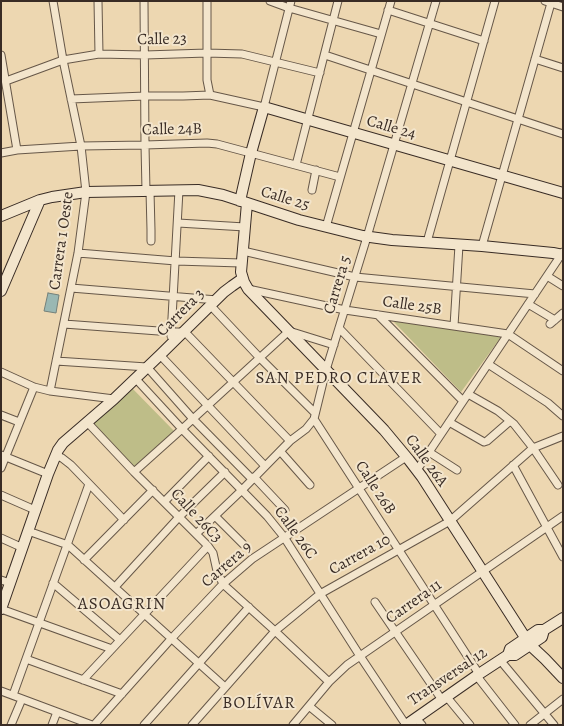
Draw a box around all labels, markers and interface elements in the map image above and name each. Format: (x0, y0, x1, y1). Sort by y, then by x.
street label: Calle 23 (137, 30, 187, 50)
street label: Calle 24 (364, 112, 418, 144)
street label: Calle 24B (142, 120, 202, 140)
street label: Calle 25 (258, 182, 312, 216)
street label: Carrera 1 Oeste (46, 191, 78, 291)
street label: Carrera 5 (320, 253, 356, 317)
street label: Carrera 3 (153, 285, 209, 341)
street label: Calle 25B (381, 292, 443, 320)
district label: SAN PEDRO CLAVER (256, 369, 422, 389)
street label: Calle 26A (401, 431, 451, 491)
street label: Calle 26B (351, 458, 399, 518)
street label: Calle 26C3 (166, 485, 226, 547)
street label: Calle 26C (269, 503, 321, 563)
street label: Carrera 10 (326, 530, 394, 580)
street label: Carrera 9 (198, 538, 256, 592)
street label: Carrera 11 (382, 576, 446, 628)
district label: ASOAGRIN (78, 595, 166, 615)
street label: Transversal 12 (405, 644, 491, 710)
district label: BOLÍVAR (222, 694, 296, 714)

